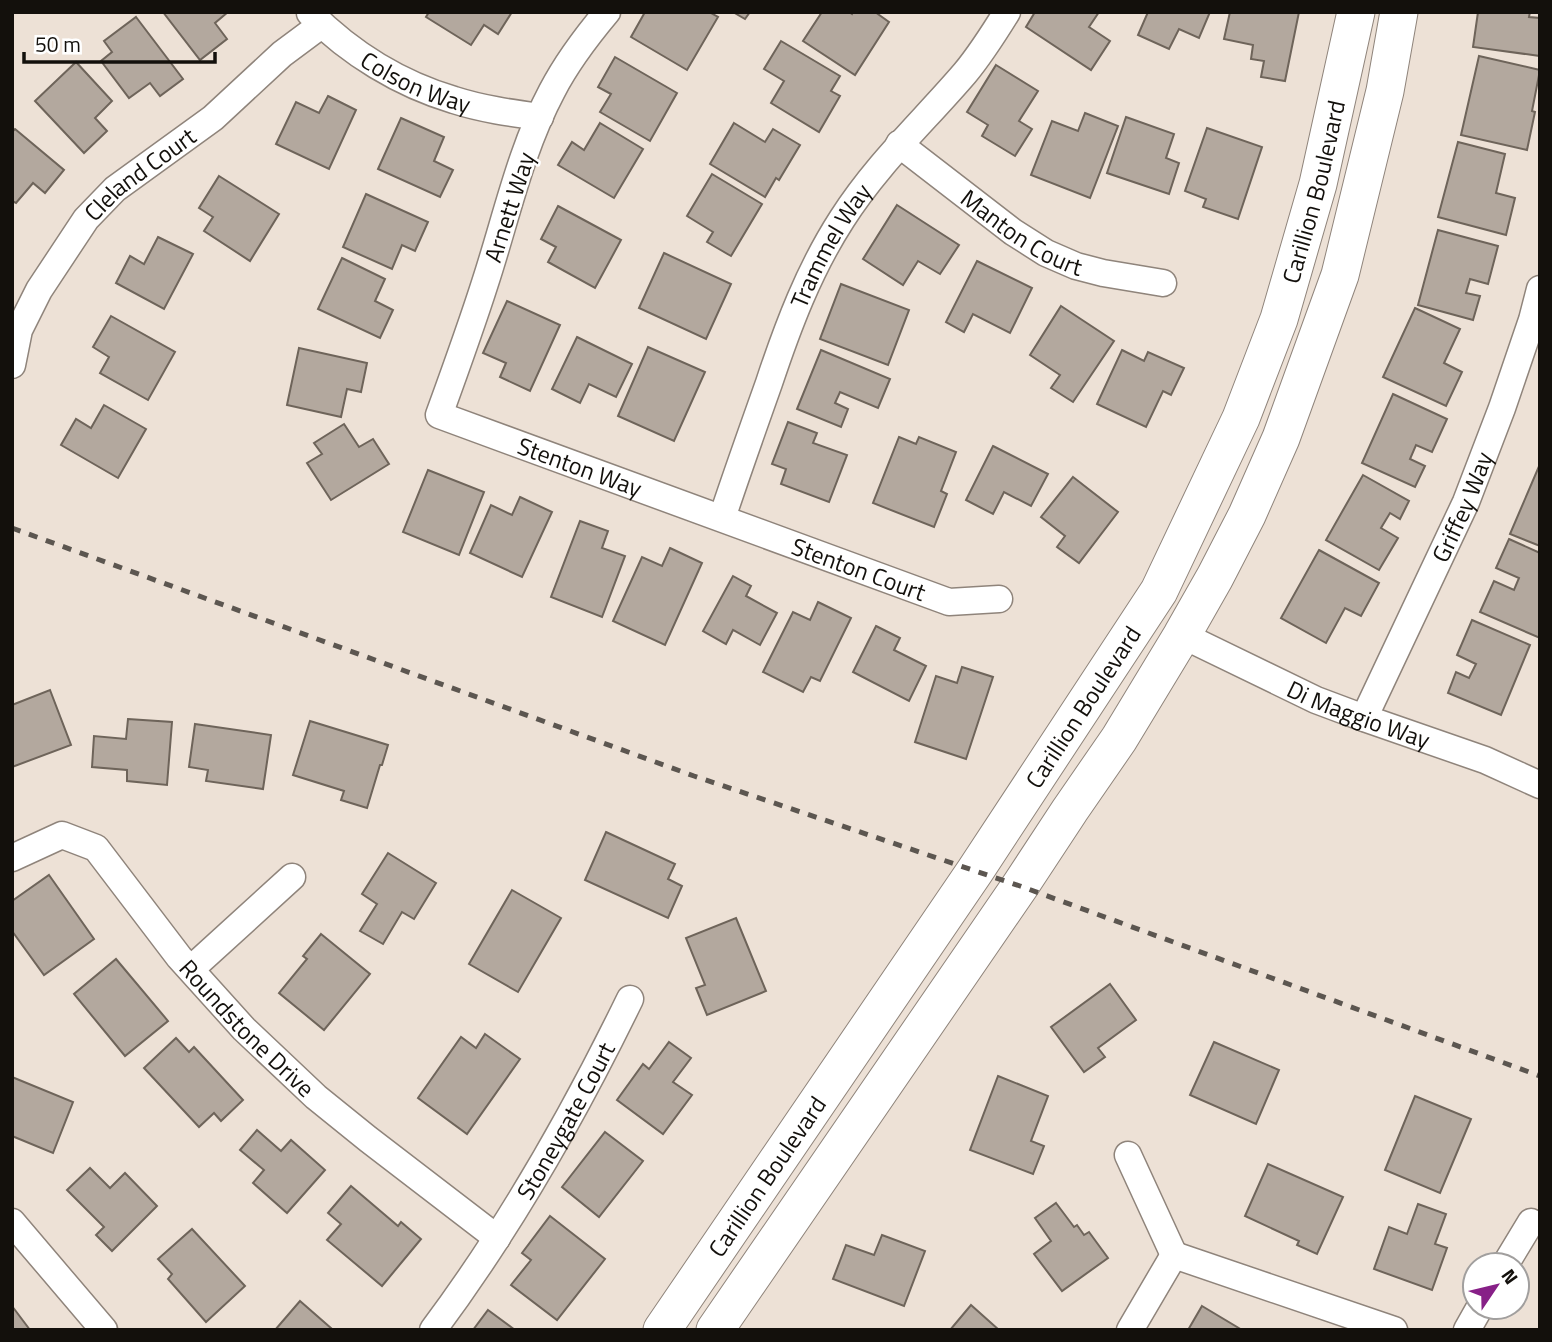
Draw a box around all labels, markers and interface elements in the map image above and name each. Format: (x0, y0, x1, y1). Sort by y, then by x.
scale bar (24, 21, 215, 65)
text: 50 m (35, 28, 81, 60)
street label: Colson Way (354, 42, 475, 122)
street label: Carillion Boulevard (1272, 97, 1354, 287)
street label: Cleland Court (75, 118, 204, 229)
street label: Arnett Way (474, 147, 544, 267)
street label: Trammel Way (781, 175, 880, 313)
street label: Manton Court (953, 180, 1087, 285)
street label: Stenton Way (513, 427, 647, 506)
street label: Griffey Way (1422, 446, 1502, 568)
street label: Stenton Court (787, 528, 931, 610)
street label: Carillion Boulevard (1016, 619, 1149, 795)
street label: Di Maggio Way (1281, 671, 1436, 758)
street label: Roundstone Drive (171, 951, 323, 1105)
street label: Stoneygate Court (507, 1035, 624, 1206)
street label: Carillion Boulevard (699, 1089, 835, 1264)
north arrow (1461, 1251, 1531, 1321)
text: N (1495, 1262, 1526, 1290)

